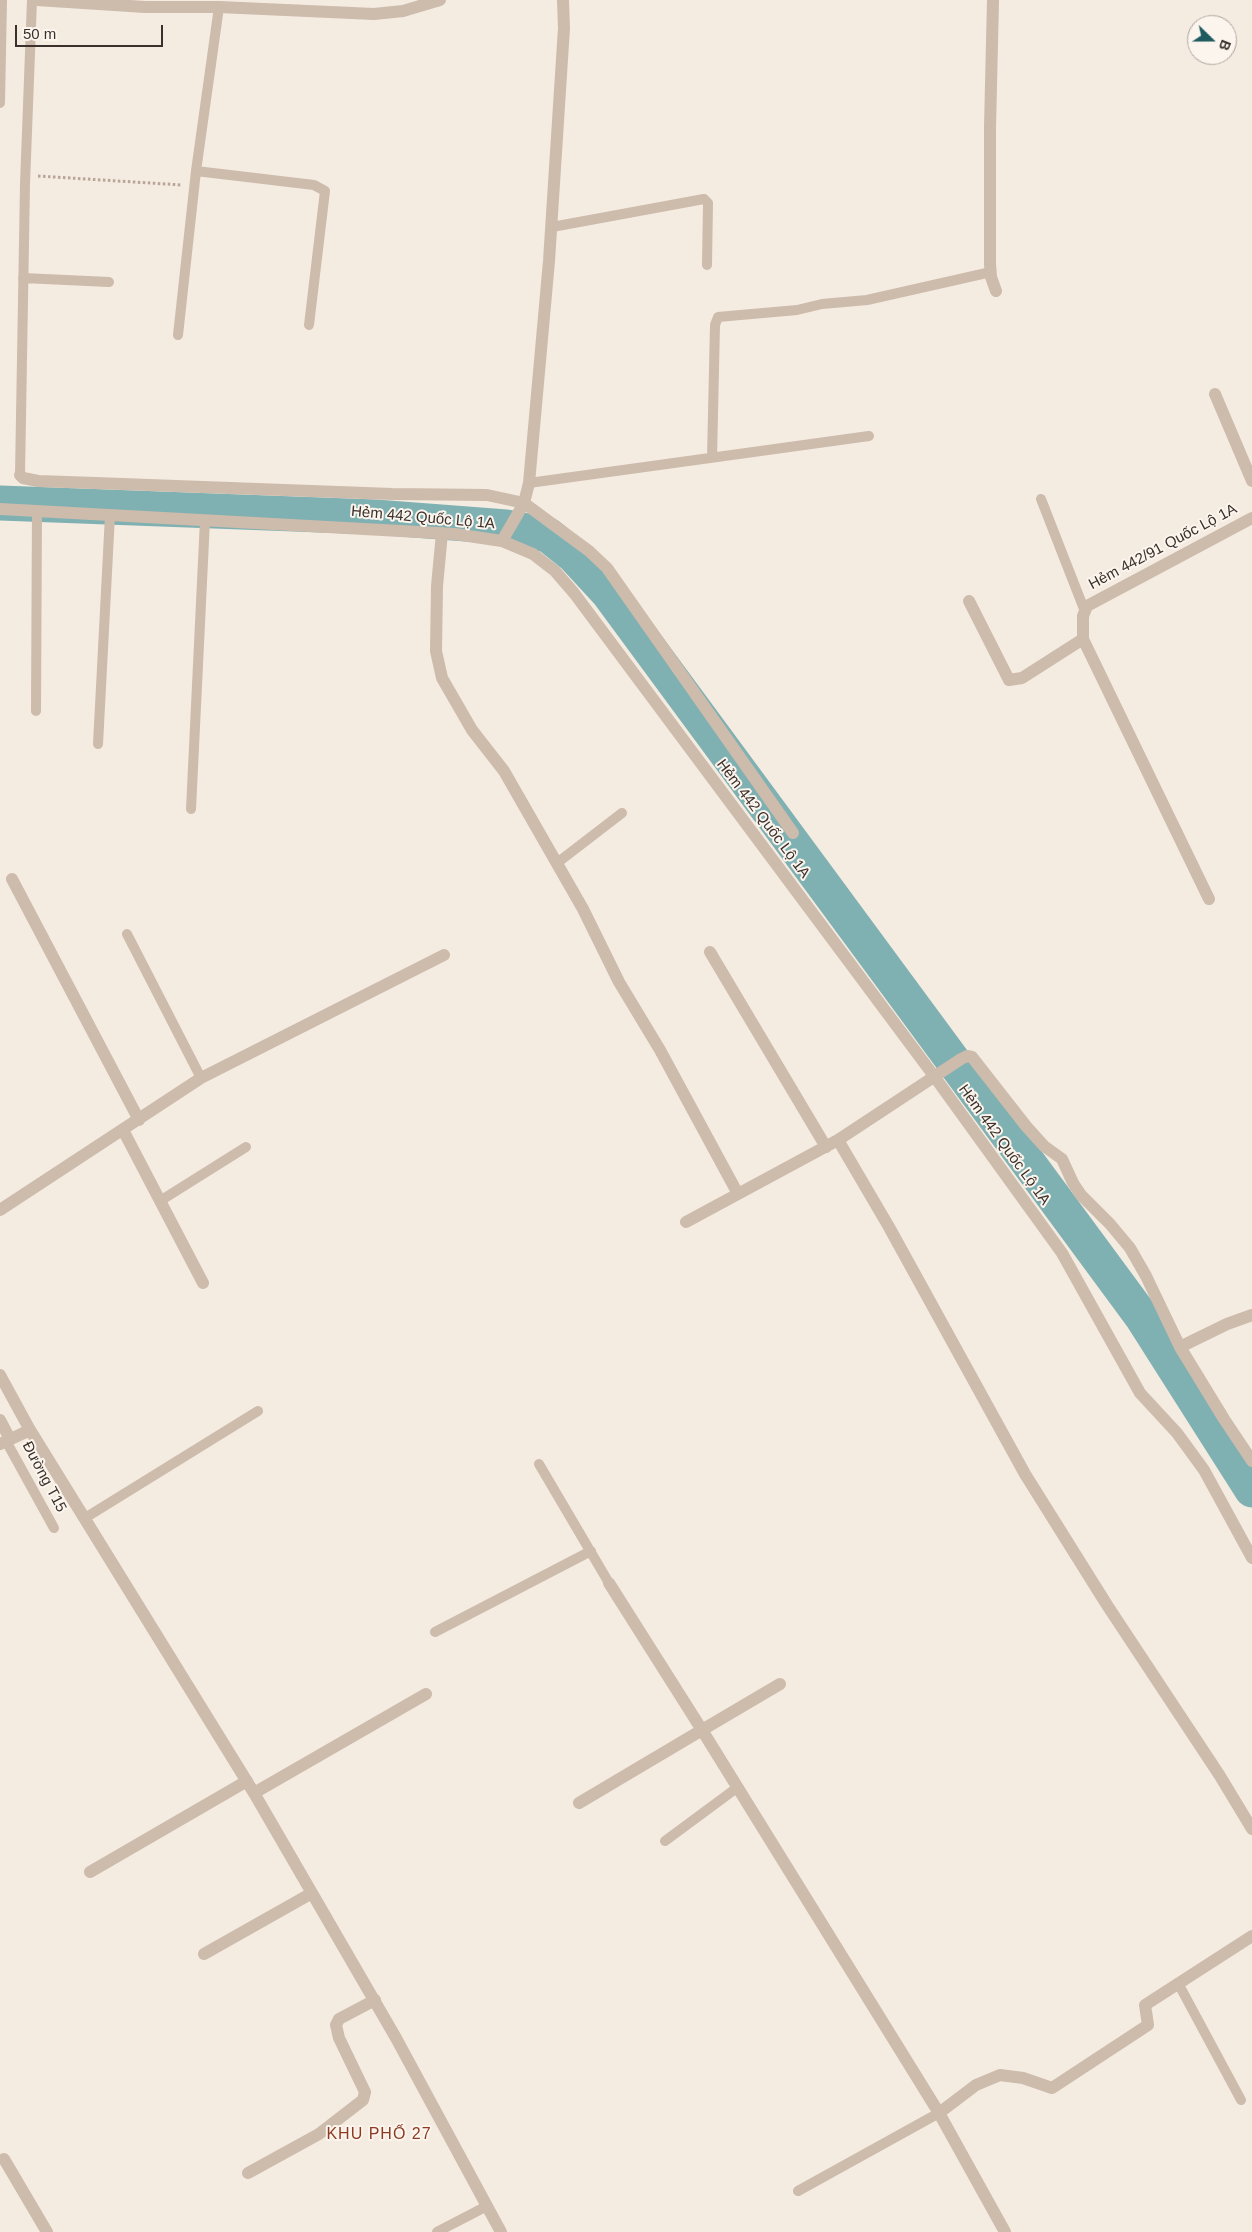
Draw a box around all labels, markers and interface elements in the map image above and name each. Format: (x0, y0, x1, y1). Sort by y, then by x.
scale bar (18, 15, 165, 47)
north arrow (1187, 15, 1237, 65)
text: 50 m (23, 25, 56, 42)
text: B (1216, 38, 1234, 53)
street label: Hẻm 442/91 Quốc Lộ 1A (1086, 500, 1240, 594)
street label: Hẻm 442 Quốc Lộ 1A (350, 503, 496, 533)
street label: Hẻm 442 Quốc Lộ 1A (712, 756, 814, 882)
street label: Hẻm 442 Quốc Lộ 1A (954, 1081, 1054, 1209)
street label: Đường T15 (18, 1439, 70, 1515)
district label: KHU PHỐ 27 (325, 2125, 433, 2145)

